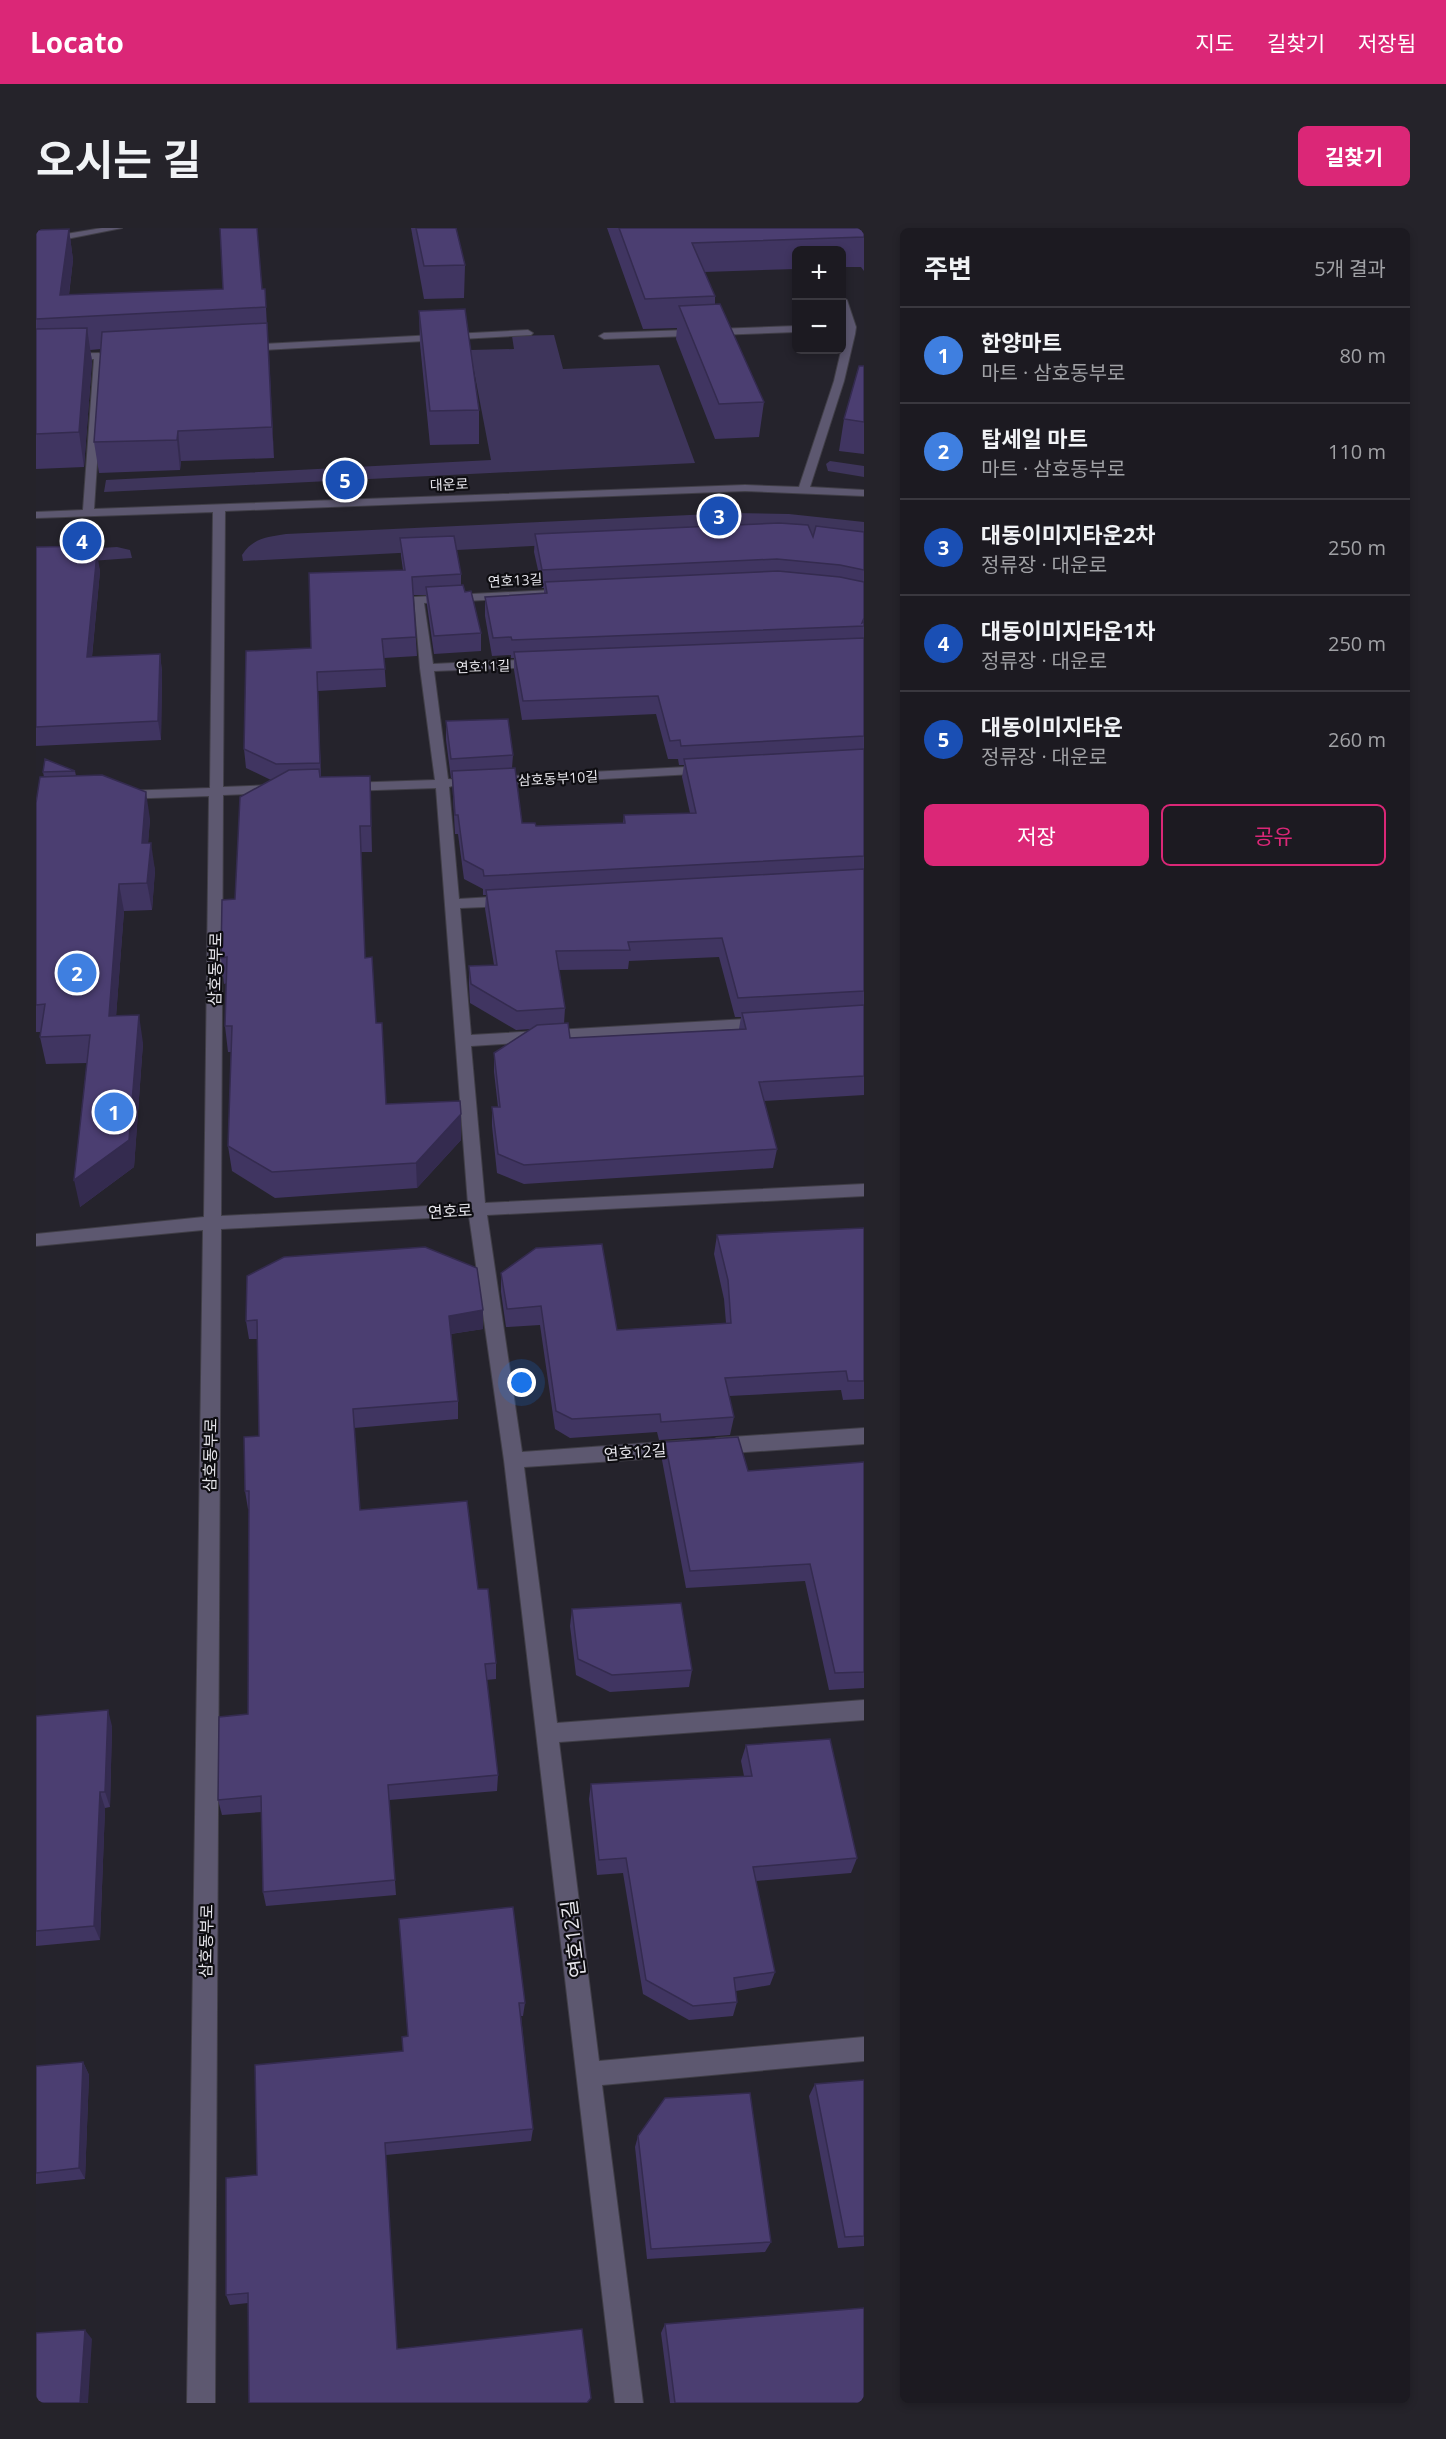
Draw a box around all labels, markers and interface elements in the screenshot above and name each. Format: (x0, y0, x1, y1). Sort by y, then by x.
text: Locato (30, 23, 124, 61)
text: 지도 (1195, 29, 1234, 57)
text: 길찾기 (1267, 29, 1325, 57)
text: 저장됨 (1358, 29, 1416, 57)
button: 길찾기 (1298, 126, 1410, 186)
text: 오시는 길 (36, 130, 201, 187)
map controls (792, 246, 846, 354)
button: + (792, 246, 846, 300)
text: 주변 (924, 250, 972, 286)
text: 5개 결과 (1314, 255, 1386, 282)
button: − (792, 300, 846, 354)
text: 한양마트 (981, 327, 1062, 357)
text: 1 (938, 342, 949, 369)
text: 80 m (1339, 342, 1386, 369)
text: 마트 · 삼호동부로 (981, 359, 1125, 386)
text: 탑세일 마트 (981, 423, 1088, 453)
text: 2 (938, 438, 949, 465)
text: 110 m (1328, 438, 1386, 465)
text: 마트 · 삼호동부로 (981, 455, 1125, 482)
pin: 5 (326, 458, 364, 502)
street label: 대운로 (429, 474, 469, 494)
pin: 3 (700, 494, 738, 538)
pin: 4 (62, 518, 102, 564)
text: 대동이미지타운2차 (981, 519, 1156, 549)
text: 3 (938, 534, 949, 561)
text: 250 m (1328, 534, 1386, 561)
text: 정류장 · 대운로 (981, 551, 1107, 578)
street label: 연호13길 (487, 569, 543, 591)
text: 대동이미지타운1차 (981, 615, 1156, 645)
text: 4 (938, 630, 949, 657)
text: 250 m (1328, 630, 1386, 657)
text: 정류장 · 대운로 (981, 647, 1107, 674)
street label: 연호11길 (455, 656, 511, 676)
text: 대동이미지타운 (981, 711, 1123, 741)
text: 5 (938, 726, 949, 753)
text: 260 m (1328, 726, 1386, 753)
text: 정류장 · 대운로 (981, 743, 1107, 770)
street label: 삼호동부10길 (517, 766, 599, 790)
button: 저장 (924, 804, 1149, 866)
button: 공유 (1161, 804, 1386, 866)
street label: 삼호동부로 (203, 932, 227, 1006)
pin: 2 (58, 950, 96, 996)
pin: 1 (94, 1090, 134, 1134)
street label: 연호로 (427, 1199, 473, 1223)
your location (507, 1368, 536, 1397)
street label: 삼호동부로 (198, 1418, 222, 1492)
street label: 연호12길 (603, 1439, 667, 1465)
street label: 연호12길 (555, 1899, 591, 1979)
street label: 삼호동부로 (194, 1904, 218, 1978)

